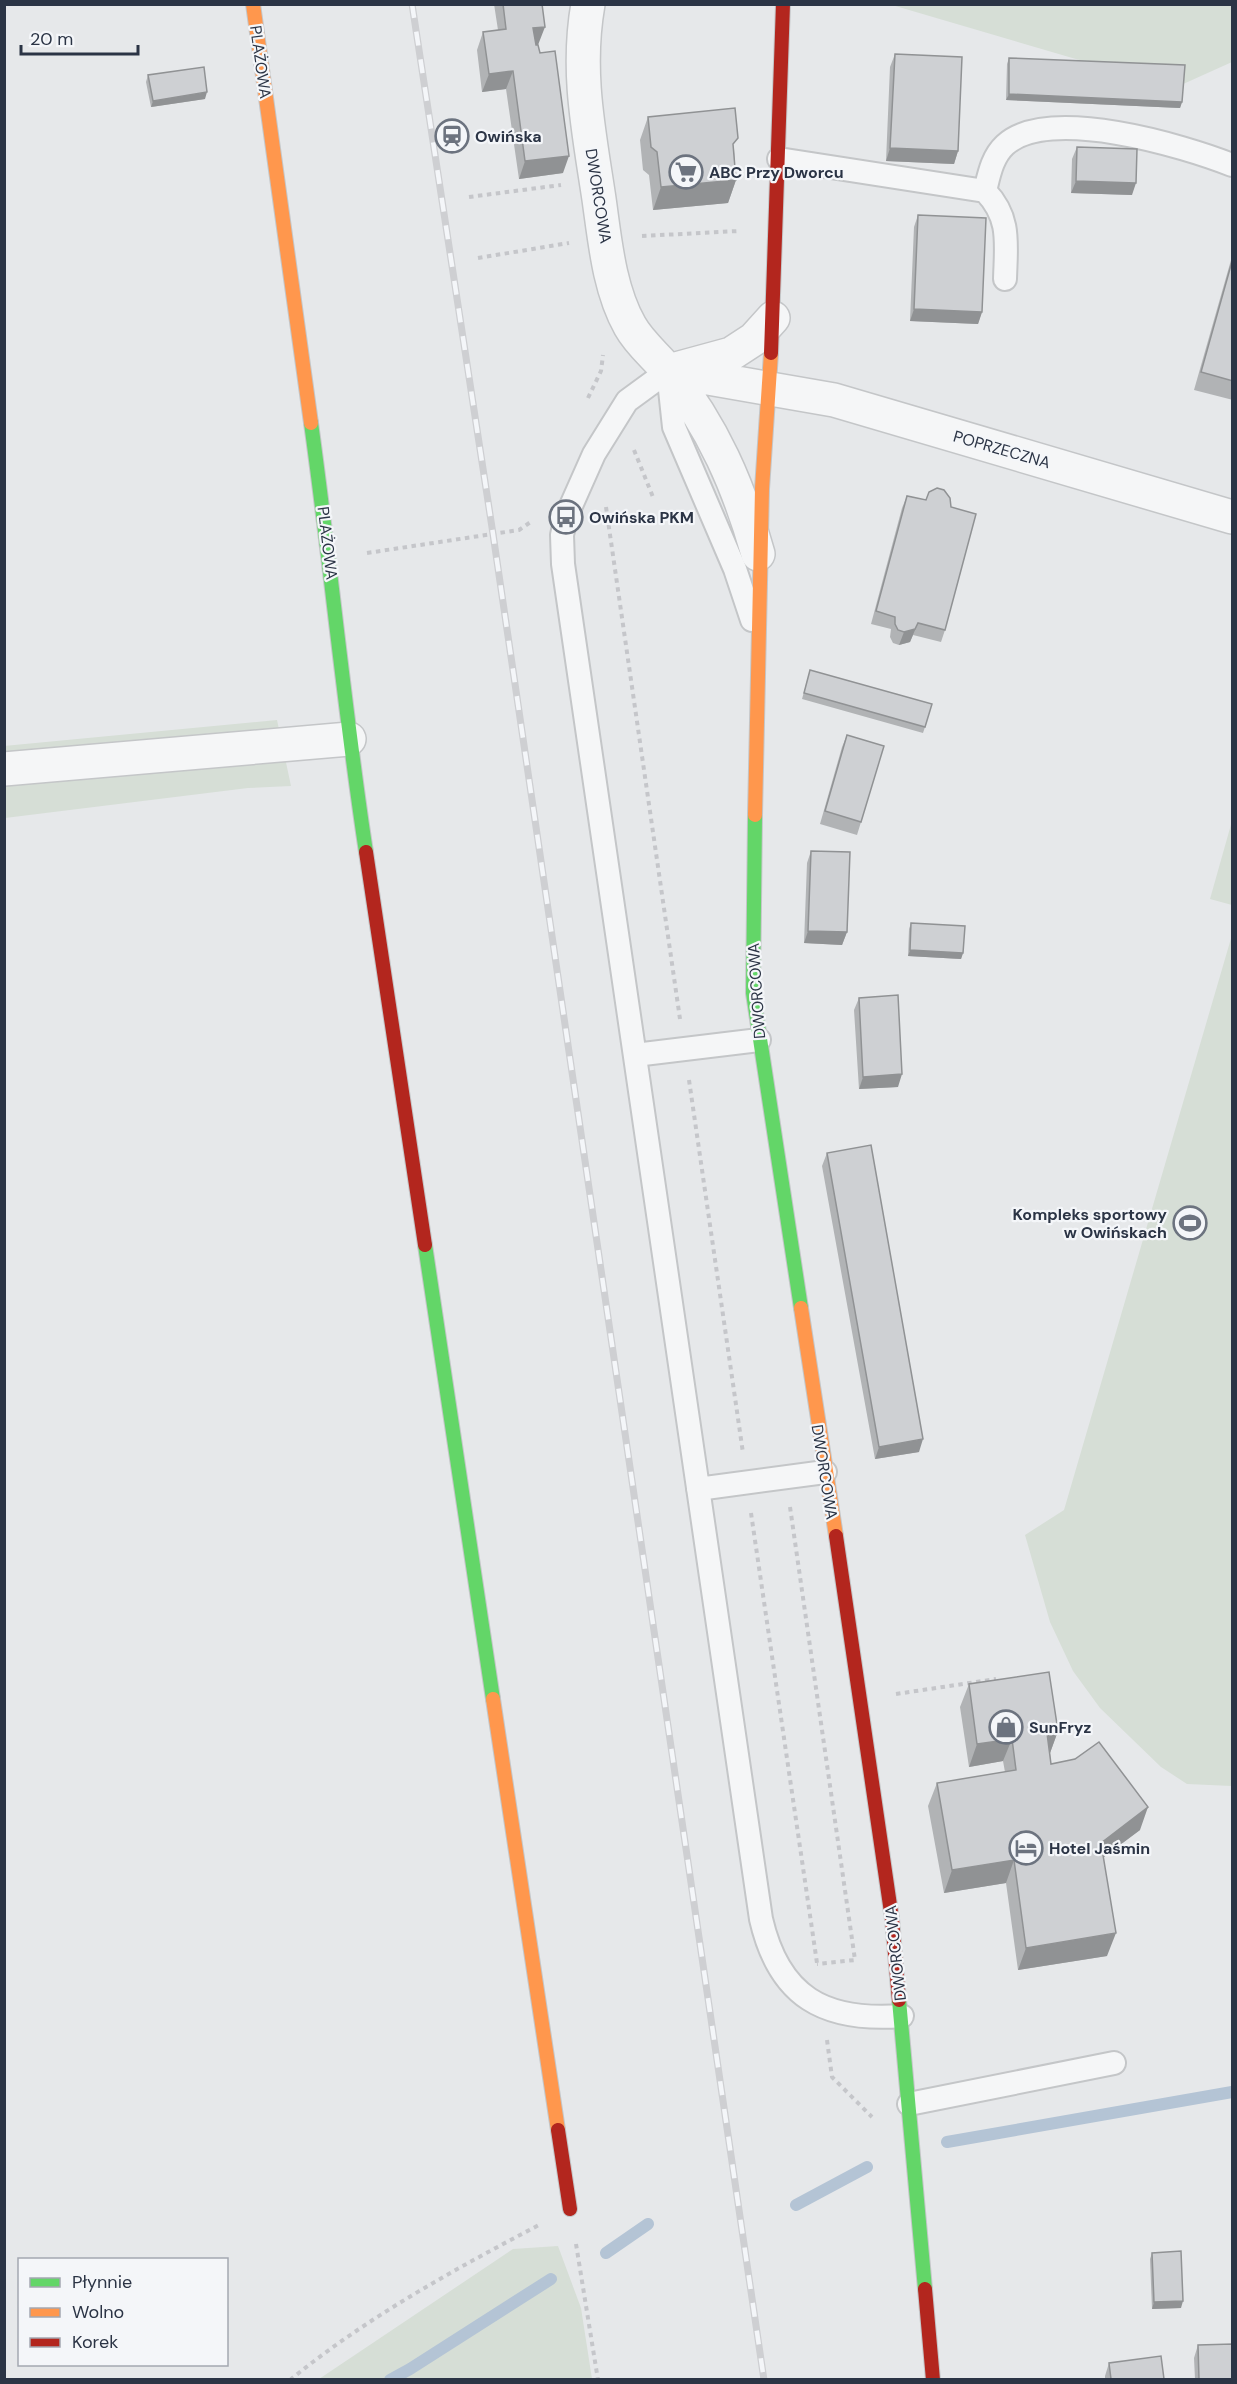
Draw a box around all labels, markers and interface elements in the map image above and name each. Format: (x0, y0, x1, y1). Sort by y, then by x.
scale bar (21, 18, 138, 56)
street label: PLAŻOWA (245, 24, 276, 100)
text: 20 m (30, 27, 73, 51)
station icon: Owińska (434, 118, 470, 154)
place label: Owińska (475, 126, 542, 147)
street label: DWORCOWA (581, 147, 616, 246)
supermarket icon: ABC Przy Dworcu (668, 154, 704, 190)
place label: ABC Przy Dworcu (709, 162, 844, 183)
street label: POPRZECZNA (951, 426, 1053, 473)
bus stop icon: Owińska PKM (548, 499, 584, 535)
street label: PLAŻOWA (313, 505, 342, 581)
place label: Owińska PKM (589, 507, 694, 528)
street label: DWORCOWA (743, 942, 770, 1040)
place label: Kompleks sportowy w Owińskach (1013, 1204, 1167, 1243)
sports icon: Kompleks sportowy w Owińskach (1172, 1205, 1208, 1241)
street label: DWORCOWA (807, 1423, 842, 1522)
shop icon: SunFryz (988, 1709, 1024, 1745)
place label: SunFryz (1029, 1717, 1091, 1738)
hotel icon: Hotel Jaśmin (1008, 1830, 1044, 1866)
place label: Hotel Jaśmin (1049, 1838, 1150, 1859)
street label: DWORCOWA (880, 1904, 911, 2002)
legend (18, 2258, 228, 2366)
text: Płynnie (72, 2270, 132, 2294)
text: Wolno (72, 2300, 124, 2324)
text: Korek (72, 2330, 118, 2354)

